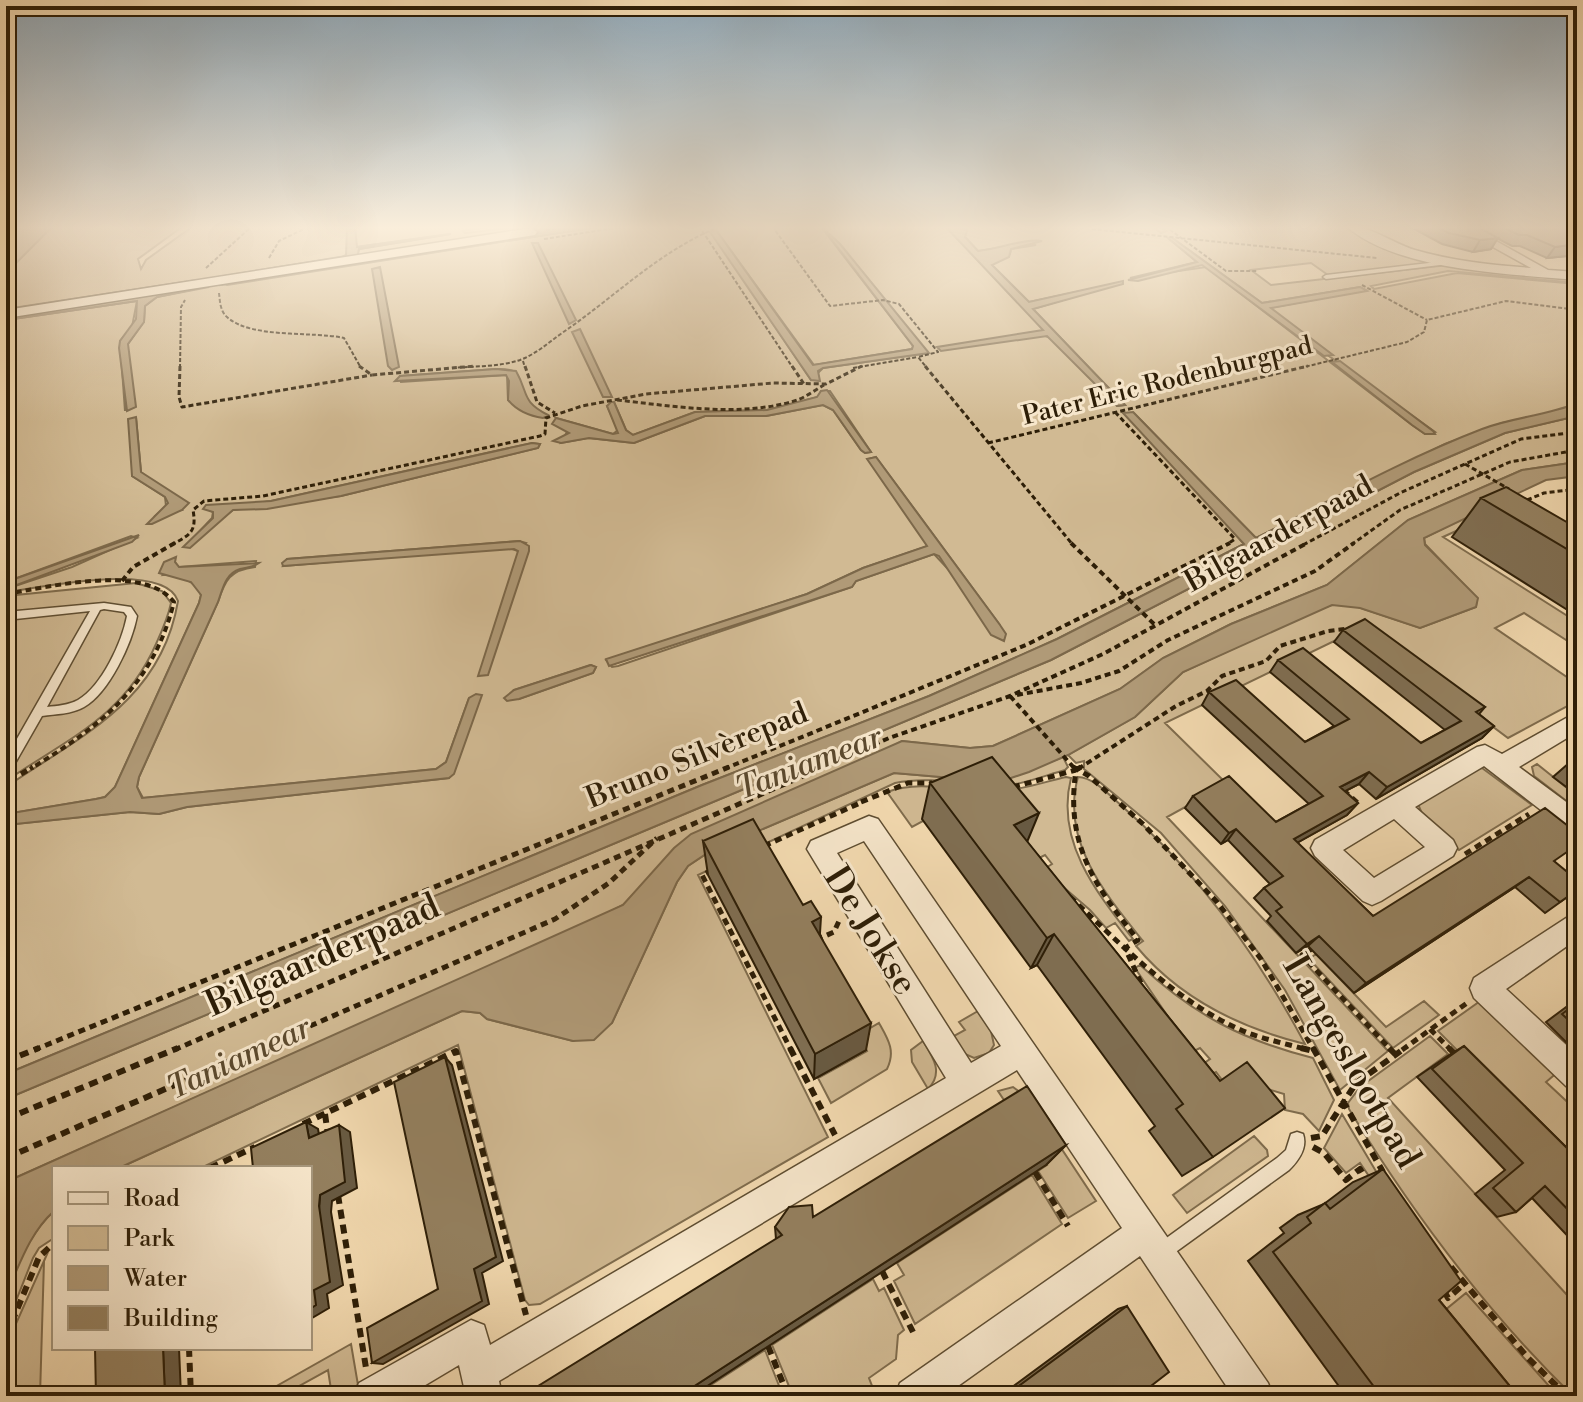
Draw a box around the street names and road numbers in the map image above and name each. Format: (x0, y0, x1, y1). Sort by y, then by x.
street label: Pater Eric Rodenburgpad (1019, 329, 1316, 433)
street label: Bilgaarderpaad (1177, 467, 1380, 602)
street label: Bruno Silvèrepad (579, 694, 814, 818)
street label: De Jokse (813, 858, 927, 1004)
street label: Bilgaarderpaad (198, 884, 447, 1028)
street label: Langeslootpad (1272, 947, 1430, 1177)

